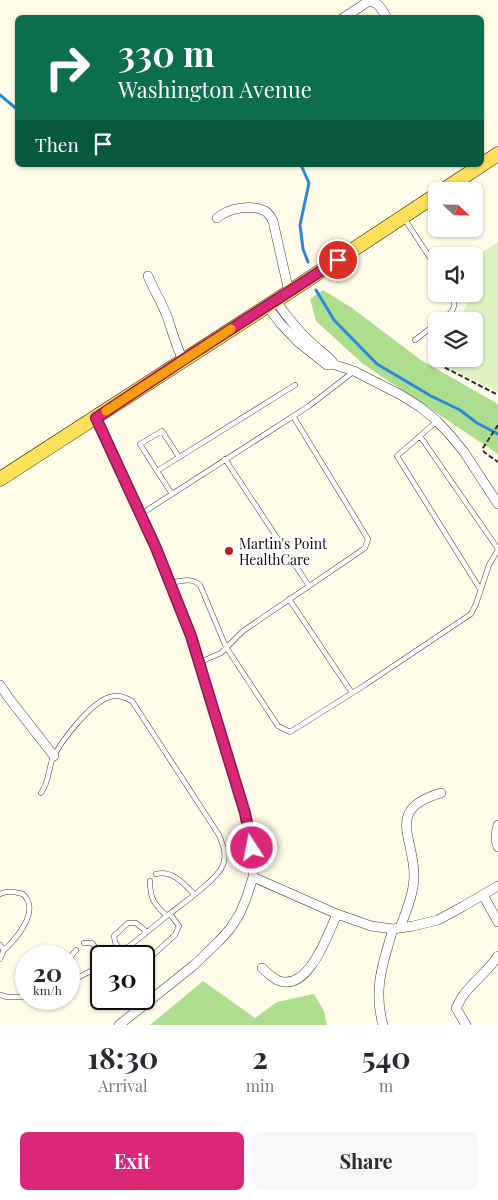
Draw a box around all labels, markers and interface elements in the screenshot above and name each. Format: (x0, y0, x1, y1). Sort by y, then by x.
text: 330 m (118, 29, 215, 76)
icon: right (35, 35, 100, 100)
text: Washington Avenue (118, 74, 312, 104)
icon: arrive (89, 130, 117, 158)
text: Then (35, 131, 79, 157)
north arrow (428, 182, 482, 238)
map controls (428, 182, 483, 367)
pin (317, 239, 359, 281)
icon: arrive (324, 246, 352, 274)
button: sound (428, 247, 483, 302)
button: layers (428, 312, 483, 367)
place label: Martin's Point HealthCare (239, 534, 328, 569)
marker: Martin's Point HealthCare (223, 545, 235, 557)
position arrow (225, 821, 277, 873)
speed limit sign: 30 (90, 945, 155, 1010)
text: 20 (33, 955, 62, 988)
text: km/h (33, 982, 62, 998)
text: 18:30 (87, 1037, 158, 1077)
text: 2 (252, 1037, 268, 1077)
text: 540 (362, 1037, 411, 1077)
text: Arrival (98, 1075, 148, 1096)
text: min (246, 1075, 274, 1096)
text: m (379, 1075, 393, 1096)
button: Exit (20, 1132, 244, 1190)
button: Share (254, 1132, 478, 1190)

